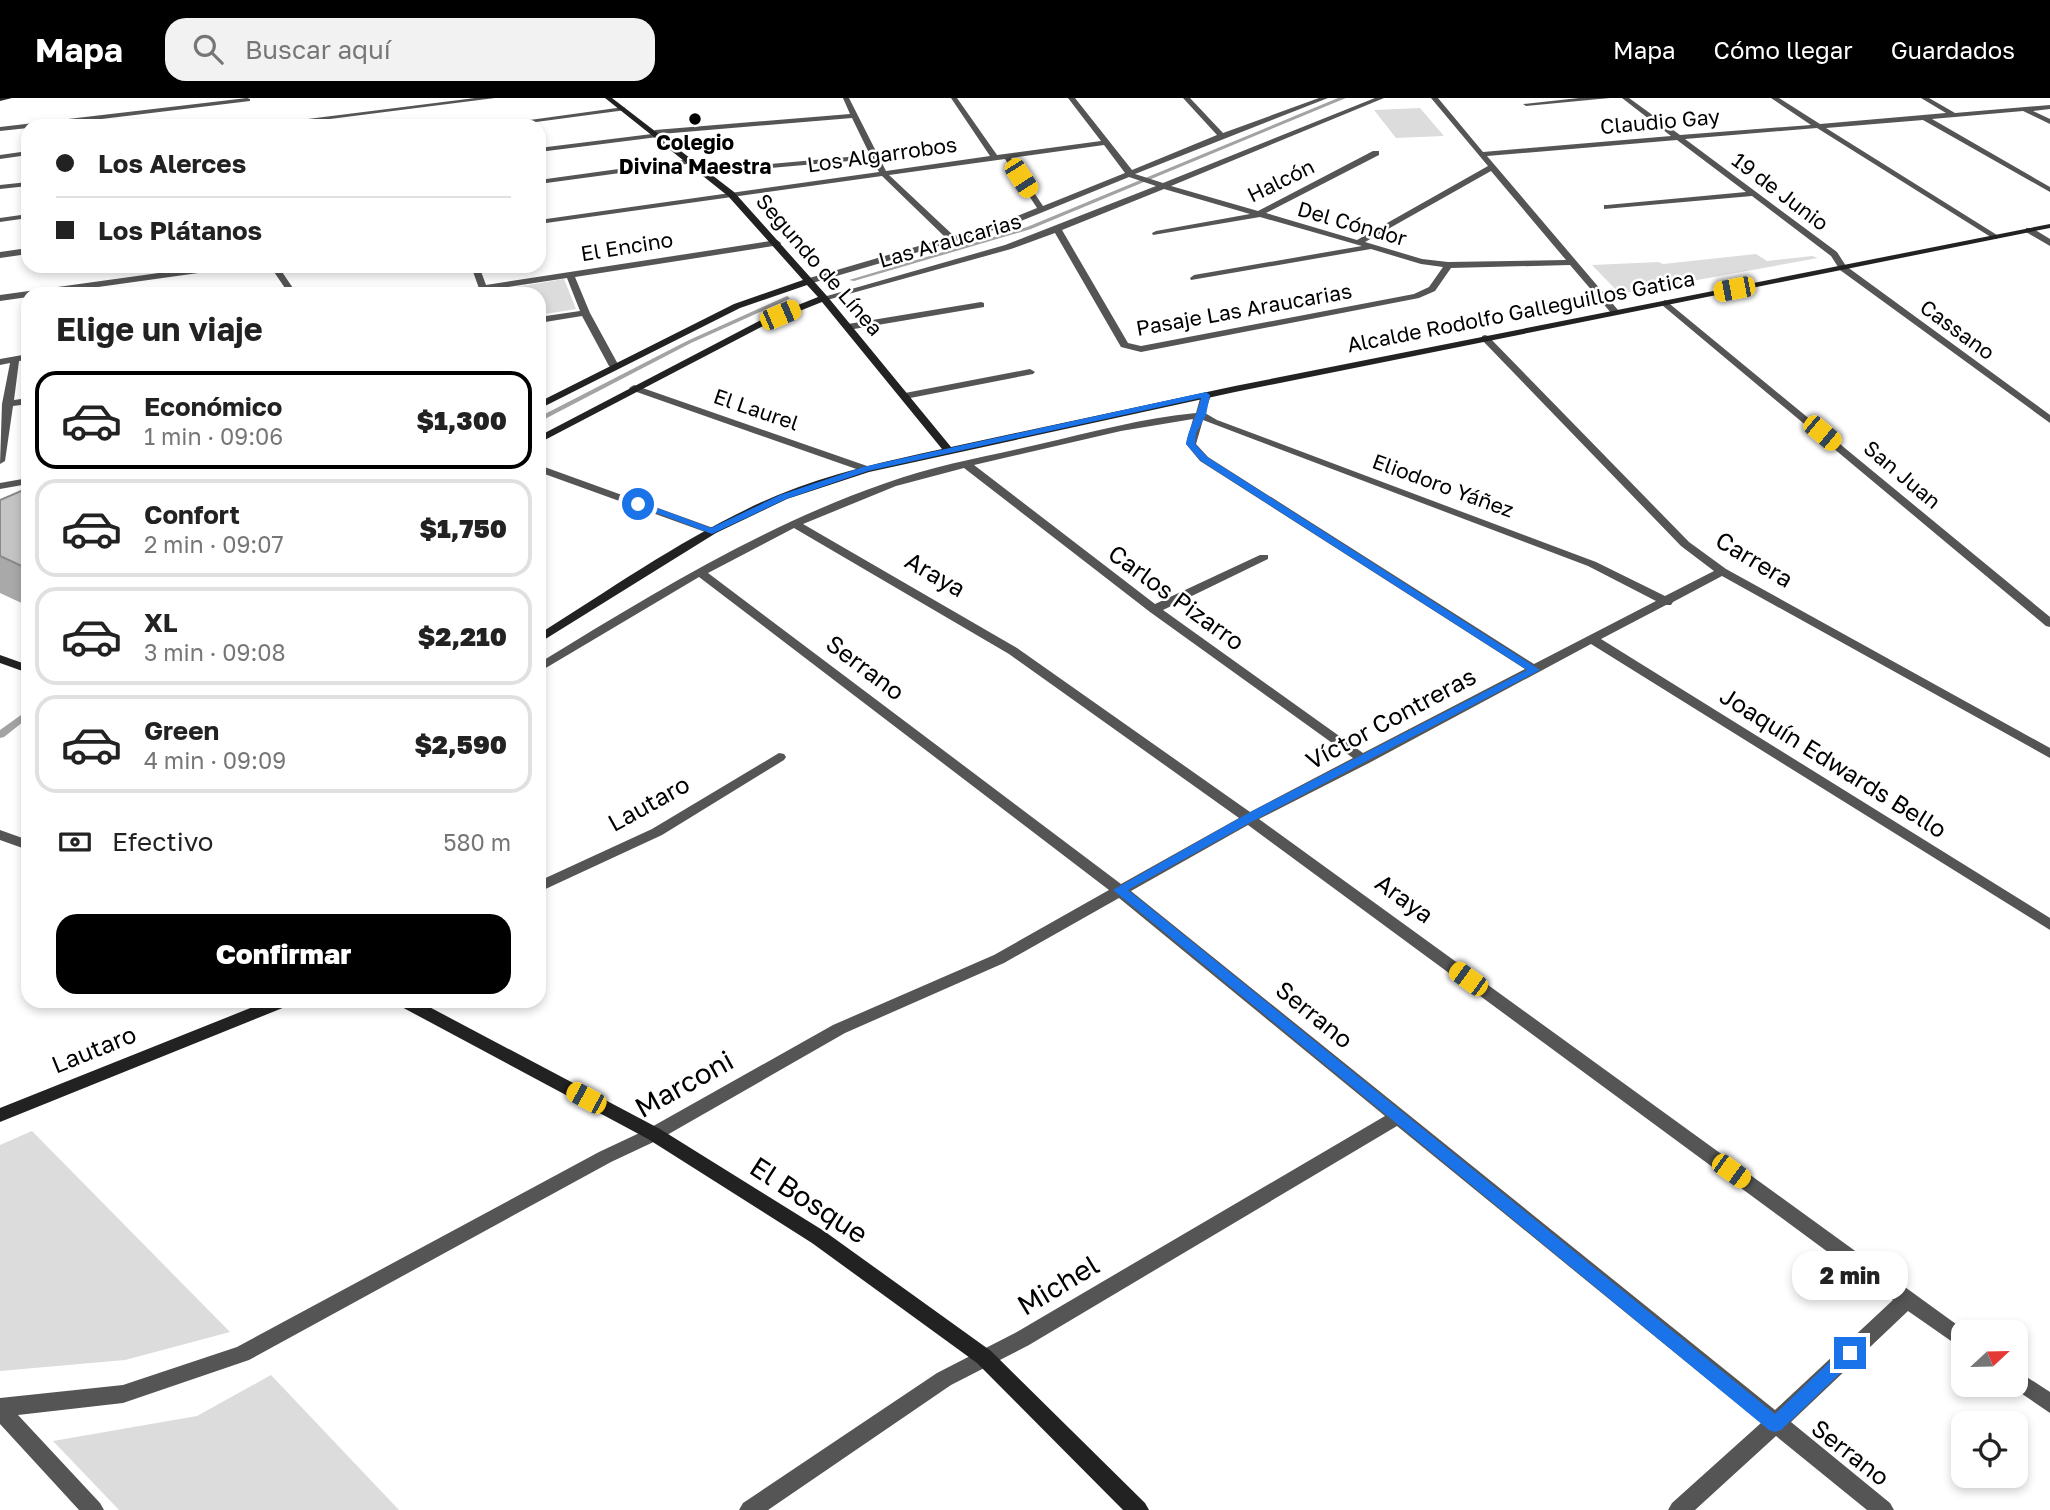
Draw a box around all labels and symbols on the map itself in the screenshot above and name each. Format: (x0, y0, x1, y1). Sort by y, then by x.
street label: Claudio Gay (1599, 103, 1721, 139)
marker: Colegio Divina Maestra (687, 111, 703, 127)
place label: Colegio Divina Maestra (619, 129, 771, 179)
street label: Los Algarrobos (805, 131, 958, 177)
street label: 19 de Junio (1727, 147, 1834, 236)
street label: Halcón (1243, 153, 1318, 207)
car (1001, 155, 1042, 201)
street label: Segundo de Línea (751, 188, 889, 341)
street label: Del Cóndor (1295, 195, 1410, 251)
street label: Las Araucarias (875, 207, 1024, 273)
street label: El Encino (579, 226, 675, 266)
street label: Alcalde Rodolfo Galleguillos Gatica (1345, 265, 1697, 358)
car (1712, 275, 1757, 303)
street label: Pasaje Las Araucarias (1134, 277, 1354, 341)
street label: Cassano (1915, 293, 2000, 365)
car (757, 297, 804, 333)
street label: El Laurel (710, 382, 802, 436)
car (1800, 411, 1845, 455)
street label: San Juan (1859, 435, 1946, 514)
street label: Eliodoro Yáñez (1369, 447, 1518, 523)
route start (622, 488, 654, 520)
street label: Carrera (1711, 524, 1799, 593)
street label: Carlos Pizarro (1103, 538, 1250, 656)
street label: Araya (901, 545, 971, 602)
street label: Serrano (821, 628, 911, 706)
street label: Víctor Contreras (1300, 661, 1480, 775)
street label: Joaquín Edwards Bello (1715, 680, 1952, 843)
street label: Lautaro (602, 769, 694, 837)
street label: Araya (1370, 867, 1440, 928)
car (1445, 958, 1492, 1000)
street label: Serrano (1271, 974, 1359, 1054)
street label: Lautaro (47, 1019, 140, 1079)
street label: Marconi (629, 1043, 739, 1124)
car (563, 1079, 610, 1117)
street label: El Bosque (744, 1149, 874, 1250)
car (1708, 1150, 1755, 1192)
street label: Michel (1011, 1247, 1104, 1322)
callout: 2 min (1792, 1252, 1908, 1300)
north arrow (1951, 1320, 2028, 1396)
route end (1834, 1337, 1866, 1369)
street label: Serrano (1806, 1413, 1896, 1491)

